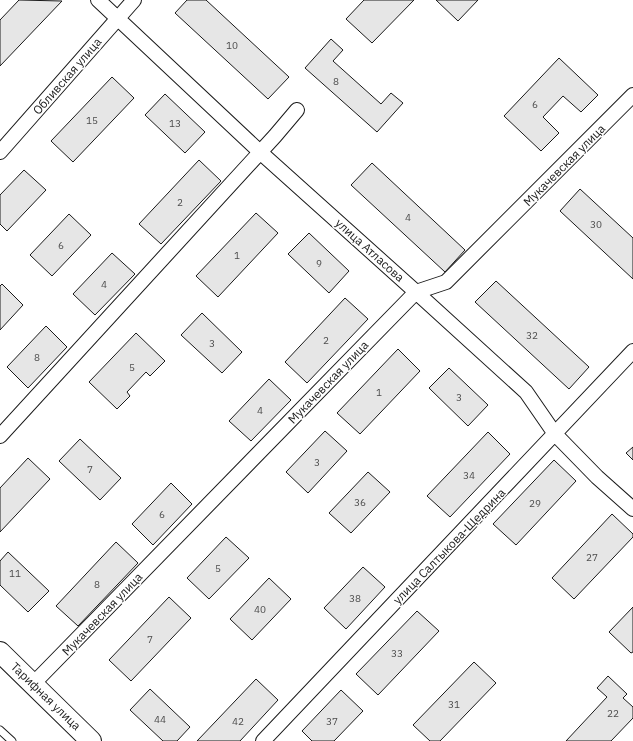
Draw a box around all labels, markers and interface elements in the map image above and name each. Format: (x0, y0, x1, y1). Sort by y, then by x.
street label: Обливская улица (29, 34, 105, 118)
house number: 10 (226, 39, 238, 52)
house number: 8 (333, 75, 339, 88)
house number: 6 (532, 98, 538, 111)
house number: 15 (86, 114, 98, 127)
house number: 13 (169, 117, 181, 130)
street label: Мукачевская улица (520, 121, 608, 209)
house number: 2 (177, 196, 183, 209)
house number: 4 (405, 211, 411, 224)
street label: улица Атласова (332, 215, 408, 285)
house number: 30 (590, 218, 602, 231)
house number: 6 (58, 239, 64, 252)
house number: 1 (234, 249, 240, 262)
house number: 9 (316, 257, 322, 270)
house number: 4 (101, 278, 107, 291)
house number: 32 (526, 329, 538, 342)
house number: 2 (323, 334, 329, 347)
house number: 3 (209, 337, 215, 350)
street label: Мукачевская улица (285, 337, 372, 427)
house number: 8 (34, 351, 40, 364)
house number: 5 (129, 361, 135, 374)
house number: 1 (376, 386, 382, 399)
house number: 3 (456, 391, 462, 404)
house number: 4 (257, 404, 263, 417)
house number: 3 (314, 456, 320, 469)
house number: 7 (87, 463, 93, 476)
house number: 34 (463, 469, 475, 482)
street label: улица Салтыкова-Щедрина (390, 485, 509, 607)
house number: 36 (354, 496, 366, 509)
house number: 29 (529, 497, 541, 510)
house number: 6 (159, 508, 165, 521)
house number: 27 (586, 551, 598, 564)
house number: 5 (215, 562, 221, 575)
house number: 11 (9, 567, 21, 580)
street label: Мукачевская улица (59, 569, 146, 659)
house number: 8 (94, 578, 100, 591)
house number: 38 (349, 592, 361, 605)
house number: 40 (254, 603, 266, 616)
house number: 7 (147, 633, 153, 646)
house number: 33 (391, 647, 403, 660)
street label: Тарифная улица (8, 659, 85, 734)
house number: 31 (448, 698, 460, 711)
house number: 22 (607, 707, 619, 720)
house number: 44 (154, 713, 166, 726)
house number: 42 (232, 715, 244, 728)
house number: 37 (326, 715, 338, 728)

